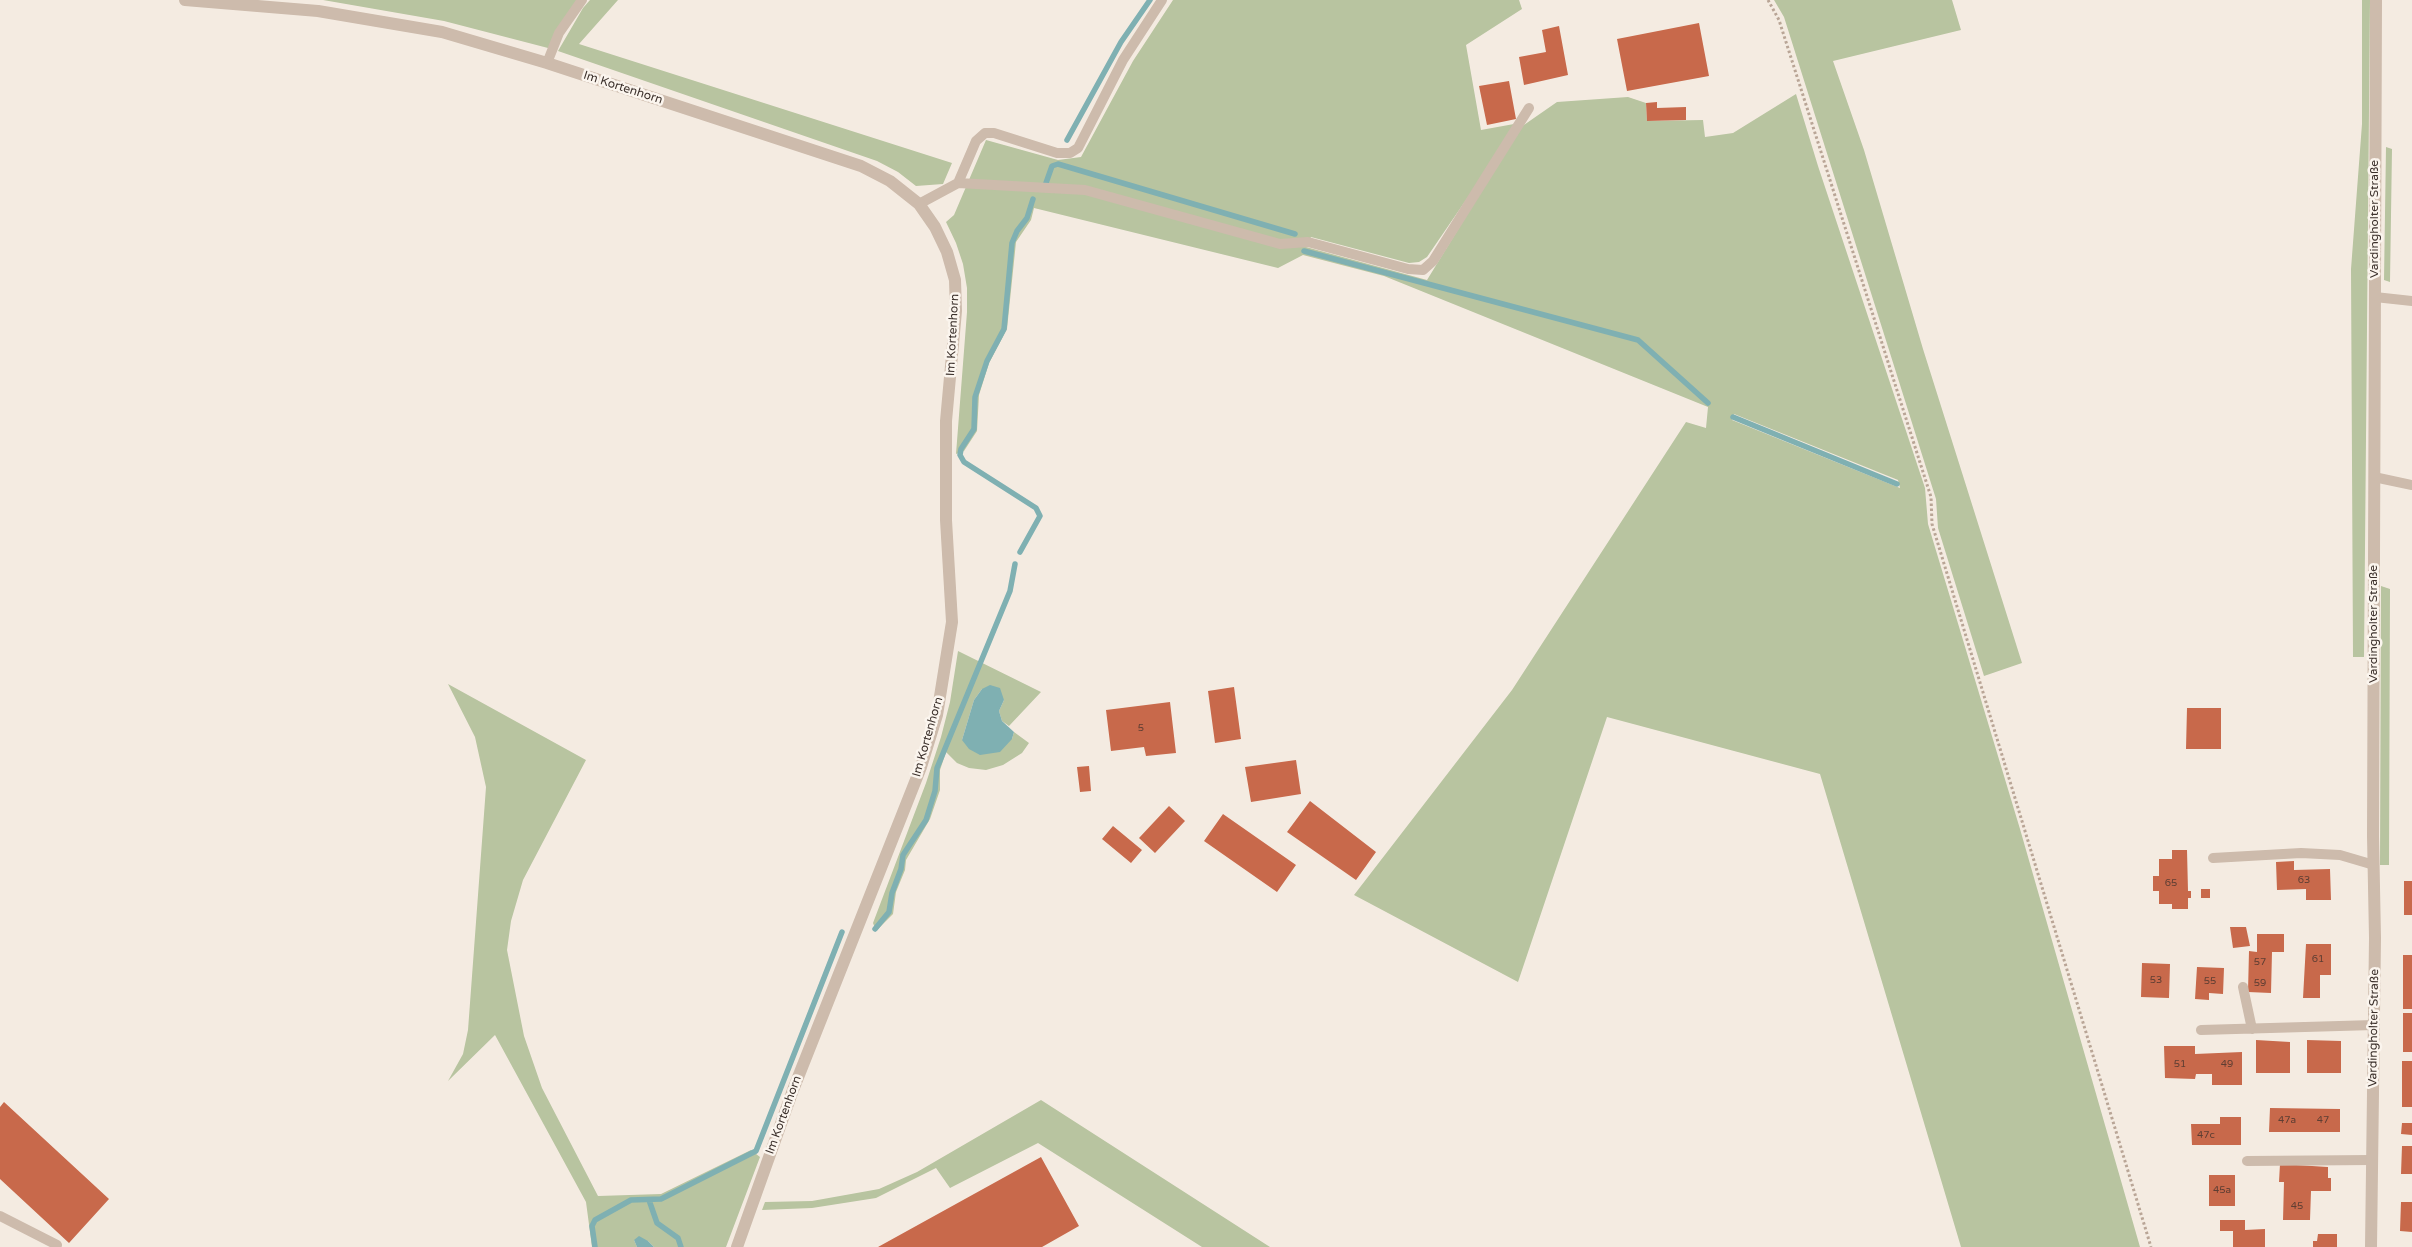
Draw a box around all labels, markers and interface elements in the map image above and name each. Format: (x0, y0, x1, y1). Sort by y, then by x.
street label: Im Kortenhorn (582, 68, 664, 108)
street label: Vardingholter Straße (2368, 160, 2382, 278)
street label: Im Kortenhorn (944, 293, 962, 377)
street label: Vardingholter Straße (2367, 565, 2381, 683)
street label: Im Kortenhorn (910, 695, 946, 779)
house number: 5 (1138, 722, 1144, 734)
house number: 63 (2298, 874, 2310, 886)
house number: 65 (2165, 877, 2177, 889)
house number: 61 (2312, 953, 2324, 965)
house number: 57 (2254, 956, 2266, 968)
street label: Vardingholter Straße (2366, 969, 2382, 1087)
house number: 53 (2150, 974, 2162, 986)
house number: 55 (2204, 975, 2216, 987)
house number: 59 (2254, 977, 2266, 989)
house number: 51 (2174, 1058, 2186, 1070)
house number: 49 (2221, 1058, 2233, 1070)
street label: Im Kortenhorn (763, 1074, 805, 1156)
house number: 47a (2278, 1114, 2296, 1126)
house number: 47 (2317, 1114, 2329, 1126)
house number: 47c (2197, 1129, 2215, 1141)
house number: 45a (2213, 1184, 2231, 1196)
house number: 45 (2291, 1200, 2303, 1212)

